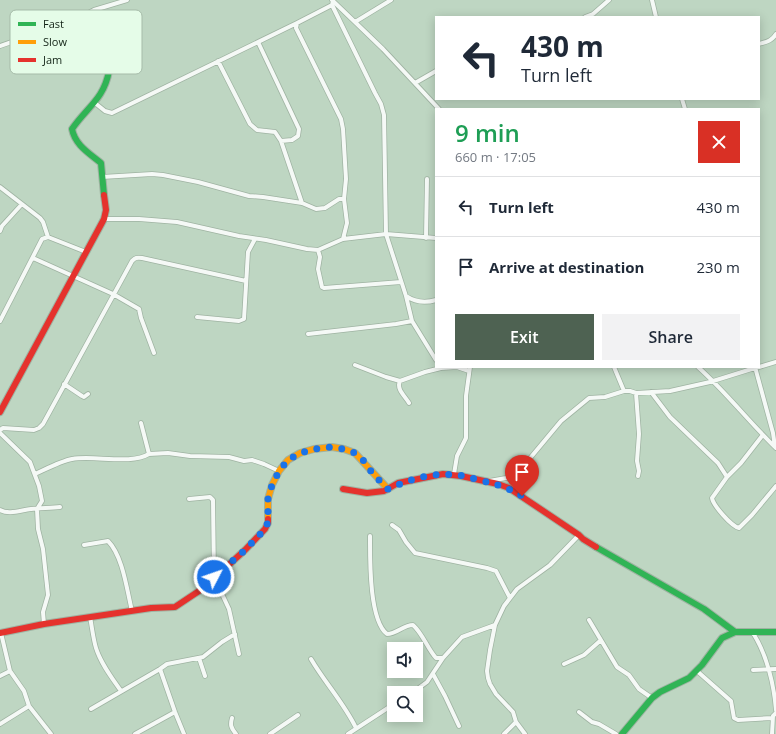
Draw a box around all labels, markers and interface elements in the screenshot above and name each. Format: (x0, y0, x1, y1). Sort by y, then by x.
legend (10, 10, 142, 74)
text: Fast (43, 16, 64, 31)
text: 430 m (521, 27, 604, 65)
icon: left (455, 32, 507, 84)
text: Slow (43, 34, 67, 49)
text: Jam (42, 52, 62, 67)
text: Turn left (521, 63, 592, 87)
text: 9 min (455, 116, 520, 149)
button: close (698, 121, 740, 163)
text: 660 m · 17:05 (455, 148, 536, 166)
icon: left (455, 196, 477, 218)
text: Turn left (489, 197, 554, 217)
text: 430 m (696, 197, 740, 217)
icon: arrive (455, 256, 477, 278)
text: Arrive at destination (489, 257, 644, 277)
text: 230 m (696, 257, 740, 277)
button: Exit (455, 314, 594, 360)
button: Share (602, 314, 740, 360)
pin (505, 455, 539, 496)
icon: arrive (511, 461, 533, 483)
position arrow (193, 556, 235, 598)
map controls (387, 642, 423, 722)
button: sound (387, 642, 423, 678)
button: search (387, 686, 423, 722)

